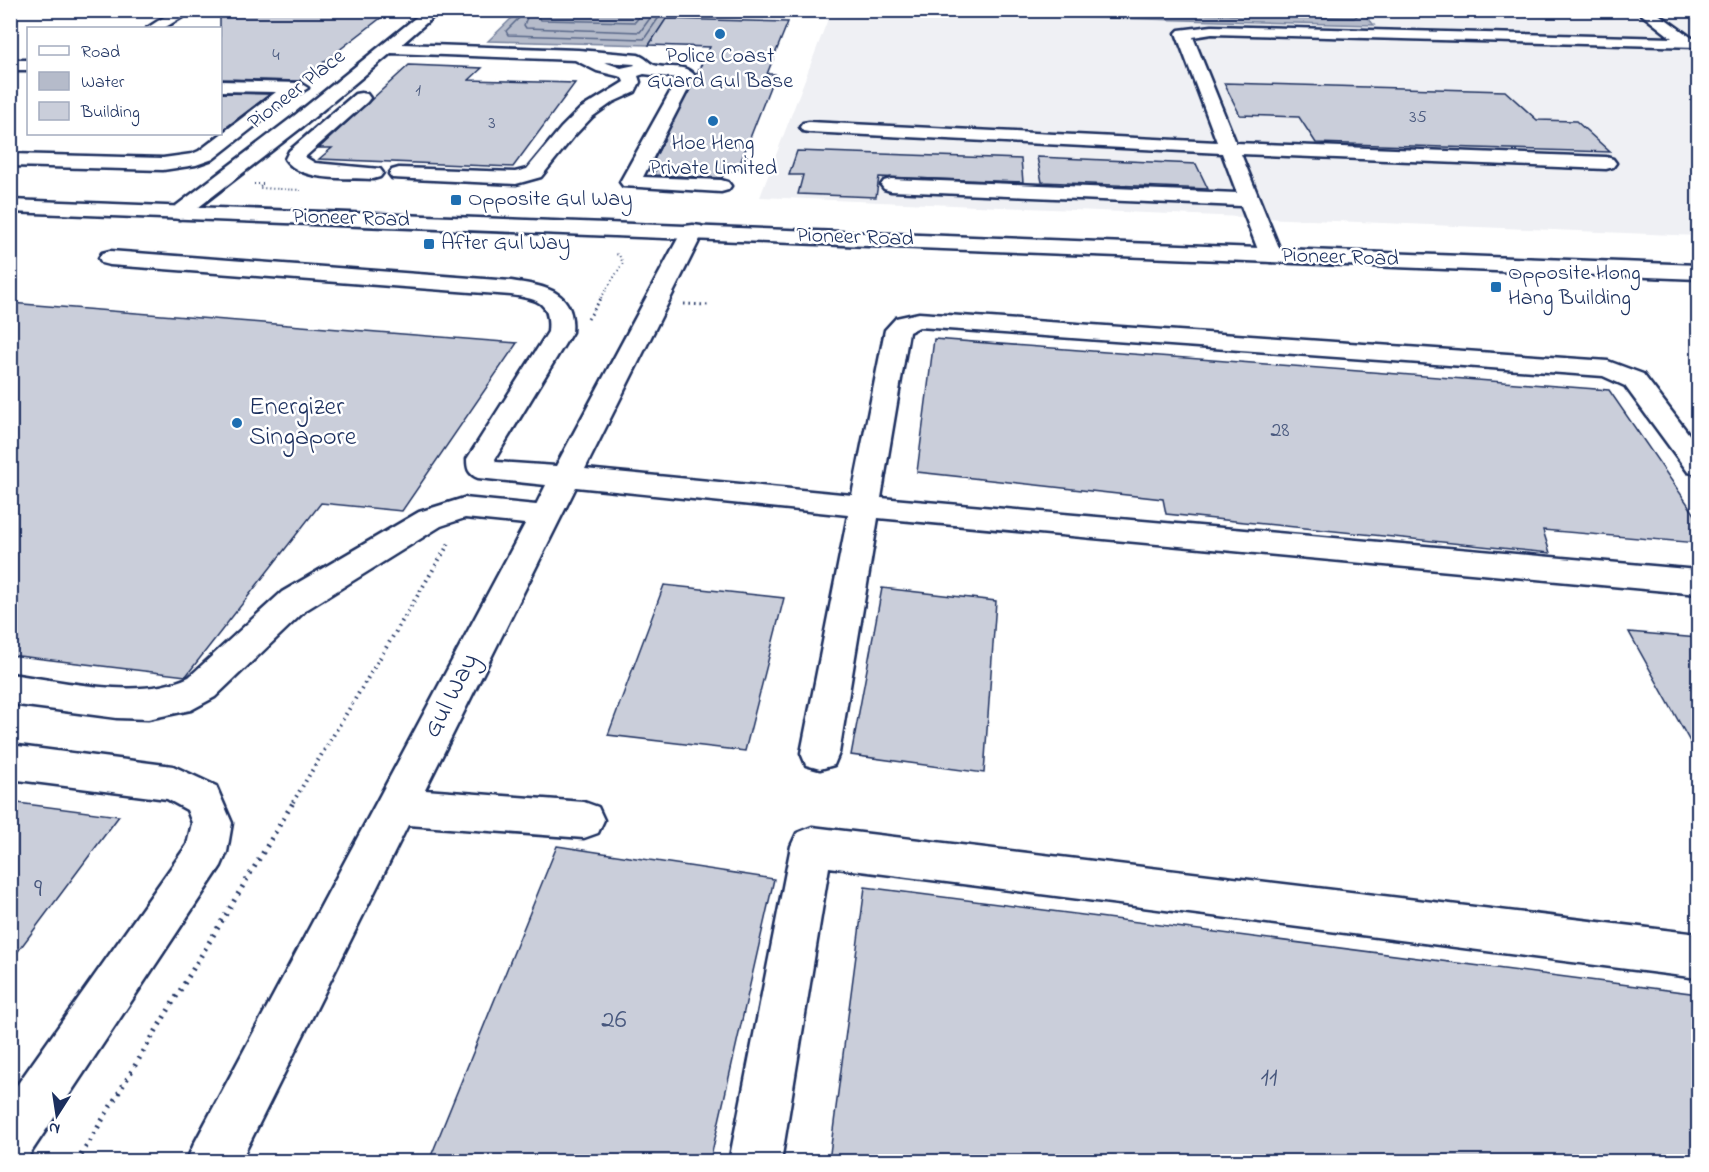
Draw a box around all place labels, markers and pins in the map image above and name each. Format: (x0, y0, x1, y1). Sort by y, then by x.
marker: Police Coast Guard Gul Base (713, 27, 727, 41)
place label: Police Coast Guard Gul Base (647, 41, 793, 98)
marker: Hoe Heng Private Limited (706, 114, 720, 128)
place label: Hoe Heng Private Limited (649, 128, 777, 185)
place label: Opposite Gul Way (468, 184, 632, 217)
marker: Opposite Gul Way (449, 193, 463, 207)
place label: After Gul Way (441, 228, 570, 261)
marker: After Gul Way (422, 237, 436, 251)
place label: Opposite Hong Hang Building (1508, 258, 1641, 316)
marker: Opposite Hong Hang Building (1489, 280, 1503, 294)
place label: Energizer Singapore (249, 389, 357, 457)
marker: Energizer Singapore (230, 416, 244, 430)

